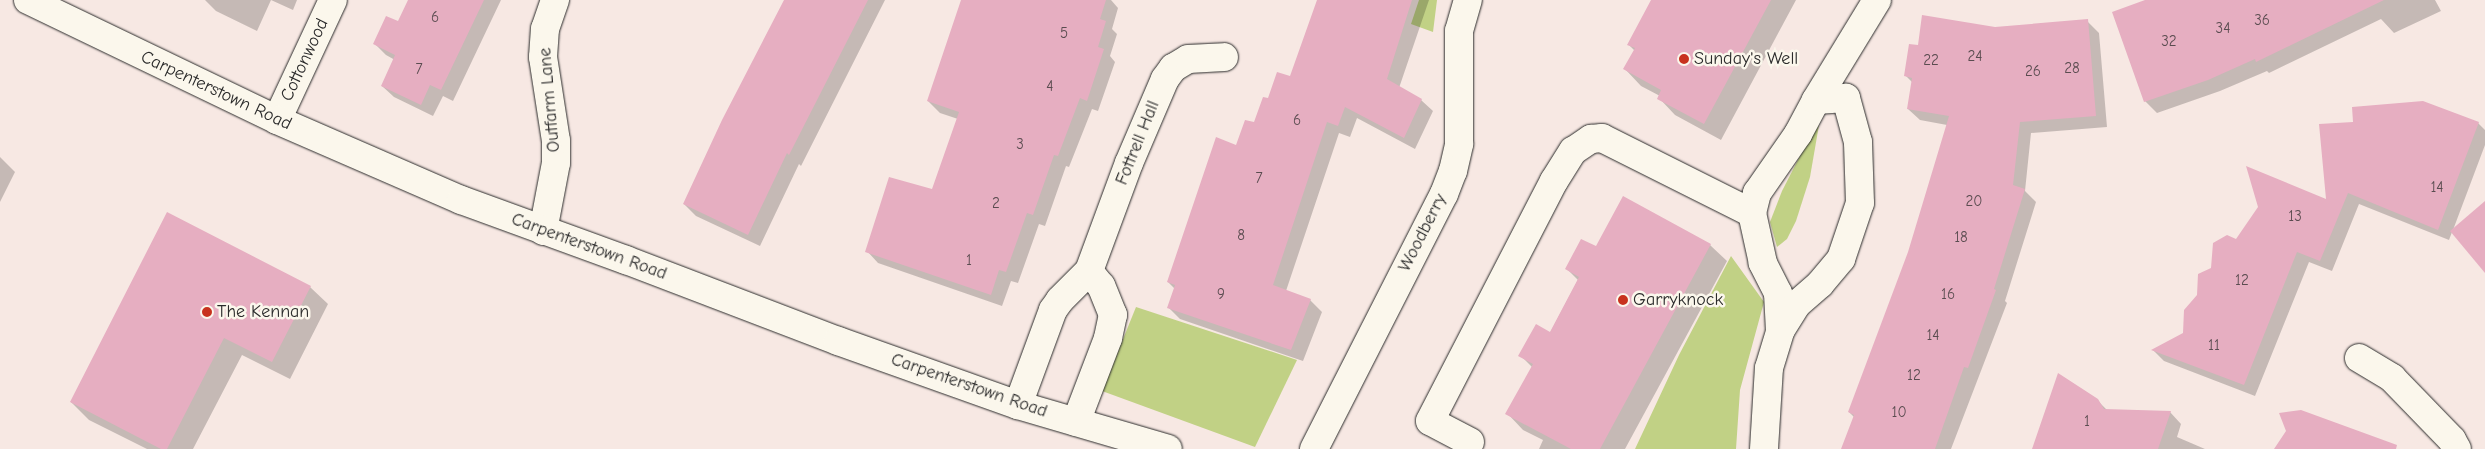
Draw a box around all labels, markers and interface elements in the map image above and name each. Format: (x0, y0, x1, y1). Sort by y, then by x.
house number: 6 (431, 9, 439, 27)
house number: 36 (2254, 12, 2270, 30)
street label: Cottonwood (276, 15, 334, 105)
house number: 34 (2216, 20, 2230, 38)
house number: 5 (1060, 25, 1068, 43)
house number: 32 (2161, 33, 2177, 51)
street label: Carpenterstown Road (137, 47, 295, 135)
street label: Outfarm Lane (535, 47, 565, 153)
place label: Sunday's Well (1694, 48, 1798, 70)
house number: 24 (1967, 48, 1983, 66)
house number: 22 (1923, 52, 1939, 70)
marker: Sunday's Well (1678, 53, 1690, 65)
house number: 28 (2064, 60, 2080, 78)
house number: 7 (415, 61, 423, 79)
house number: 26 (2025, 63, 2041, 81)
house number: 4 (1046, 78, 1054, 96)
street label: Fottrell Hall (1111, 98, 1165, 188)
house number: 6 (1293, 112, 1301, 130)
house number: 3 (1016, 136, 1024, 154)
house number: 7 (1255, 170, 1263, 188)
house number: 14 (2430, 179, 2444, 197)
street label: Woodberry (1394, 190, 1452, 276)
house number: 20 (1966, 193, 1982, 211)
house number: 2 (992, 195, 1000, 213)
house number: 13 (2288, 208, 2302, 226)
street label: Carpenterstown Road (508, 209, 670, 285)
house number: 8 (1237, 227, 1245, 245)
house number: 18 (1954, 229, 1968, 247)
house number: 1 (966, 252, 972, 270)
house number: 12 (2235, 272, 2249, 290)
house number: 9 (1217, 286, 1225, 304)
house number: 16 (1941, 286, 1955, 304)
place label: Garryknock (1633, 289, 1723, 311)
marker: Garryknock (1617, 294, 1629, 306)
place label: The Kennan (217, 301, 309, 323)
marker: The Kennan (201, 306, 213, 318)
house number: 14 (1926, 327, 1940, 345)
house number: 11 (2208, 337, 2220, 355)
street label: Carpenterstown Road (888, 349, 1050, 423)
house number: 12 (1907, 367, 1921, 385)
house number: 10 (1891, 404, 1907, 422)
house number: 1 (2084, 413, 2090, 431)

